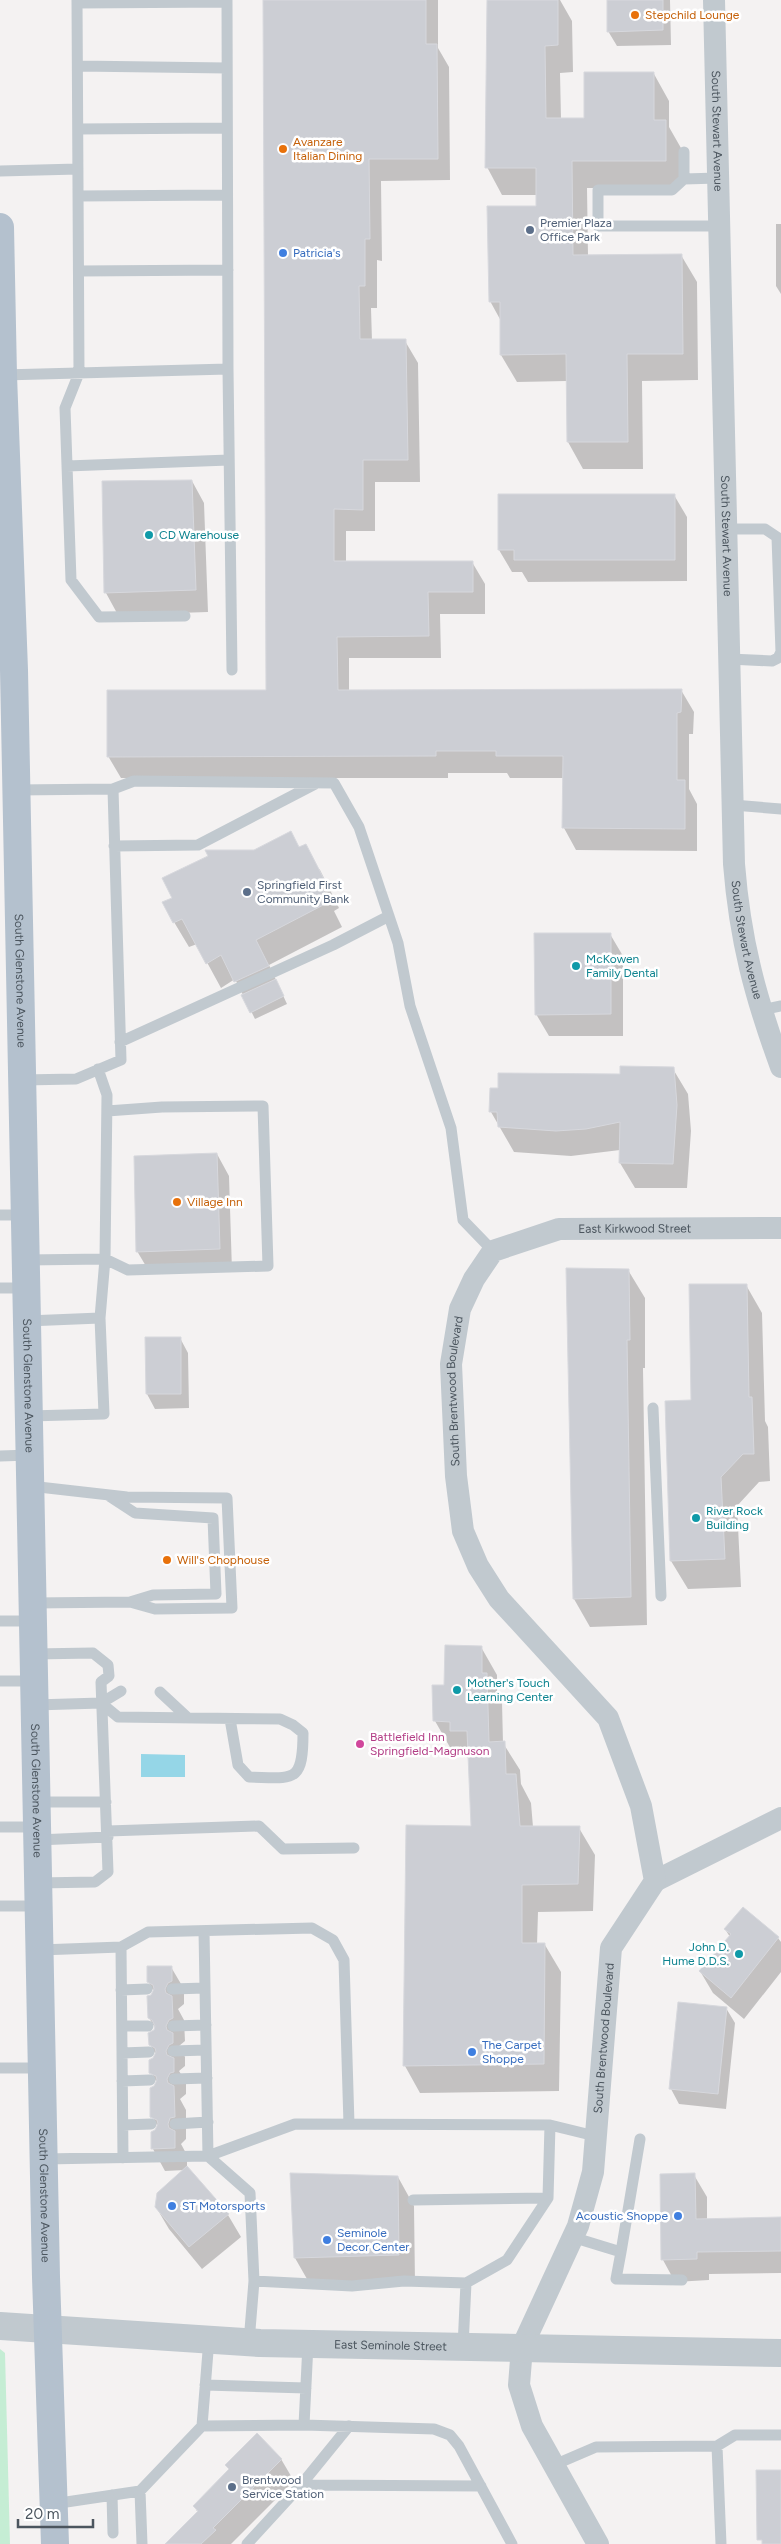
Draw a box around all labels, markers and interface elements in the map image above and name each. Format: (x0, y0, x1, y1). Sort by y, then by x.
place label: Stepchild Lounge (645, 8, 740, 22)
marker: Stepchild Lounge (629, 9, 641, 21)
street label: South Stewart Avenue (709, 70, 725, 192)
place label: Avanzare Italian Dining (293, 135, 362, 163)
marker: Avanzare Italian Dining (277, 143, 289, 155)
place label: Premier Plaza Office Park (540, 216, 612, 244)
marker: Premier Plaza Office Park (524, 224, 536, 236)
place label: Patricia's (293, 246, 341, 260)
marker: Patricia's (277, 247, 289, 259)
street label: South Stewart Avenue (718, 475, 735, 597)
place label: CD Warehouse (159, 528, 240, 542)
marker: CD Warehouse (143, 529, 155, 541)
place label: Springfield First Community Bank (257, 878, 349, 906)
street label: South Stewart Avenue (728, 880, 765, 1001)
marker: Springfield First Community Bank (241, 886, 253, 898)
street label: South Glenstone Avenue (12, 913, 29, 1048)
place label: McKowen Family Dental (586, 952, 658, 980)
marker: McKowen Family Dental (570, 960, 582, 972)
place label: Village Inn (187, 1195, 243, 1209)
marker: Village Inn (171, 1196, 183, 1208)
street label: East Kirkwood Street (578, 1221, 692, 1236)
street label: South Brentwood Boulevard (444, 1315, 466, 1467)
street label: South Glenstone Avenue (20, 1318, 37, 1453)
place label: River Rock Building (706, 1504, 763, 1532)
marker: River Rock Building (690, 1512, 702, 1524)
place label: Will's Chophouse (177, 1553, 270, 1567)
marker: Will's Chophouse (161, 1554, 173, 1566)
place label: Mother's Touch Learning Center (467, 1676, 553, 1704)
marker: Mother's Touch Learning Center (451, 1684, 463, 1696)
street label: South Glenstone Avenue (28, 1723, 45, 1858)
place label: Battlefield Inn Springfield-Magnuson (370, 1730, 490, 1758)
marker: Battlefield Inn Springfield-Magnuson (354, 1738, 366, 1750)
place label: John D. Hume D.D.S. (662, 1940, 729, 1968)
marker: John D. Hume D.D.S. (733, 1948, 745, 1960)
street label: South Brentwood Boulevard (591, 1962, 617, 2114)
place label: The Carpet Shoppe (482, 2038, 542, 2066)
marker: The Carpet Shoppe (466, 2046, 478, 2058)
street label: South Glenstone Avenue (36, 2128, 53, 2263)
place label: ST Motorsports (182, 2199, 266, 2213)
marker: ST Motorsports (166, 2200, 178, 2212)
place label: Acoustic Shoppe (576, 2209, 668, 2223)
marker: Acoustic Shoppe (672, 2210, 684, 2222)
place label: Seminole Decor Center (337, 2226, 409, 2254)
marker: Seminole Decor Center (321, 2234, 333, 2246)
street label: East Seminole Street (334, 2337, 447, 2354)
place label: Brentwood Service Station (242, 2473, 324, 2501)
marker: Brentwood Service Station (226, 2481, 238, 2493)
scale bar (18, 2496, 92, 2528)
text: 20 m (25, 2505, 59, 2523)

